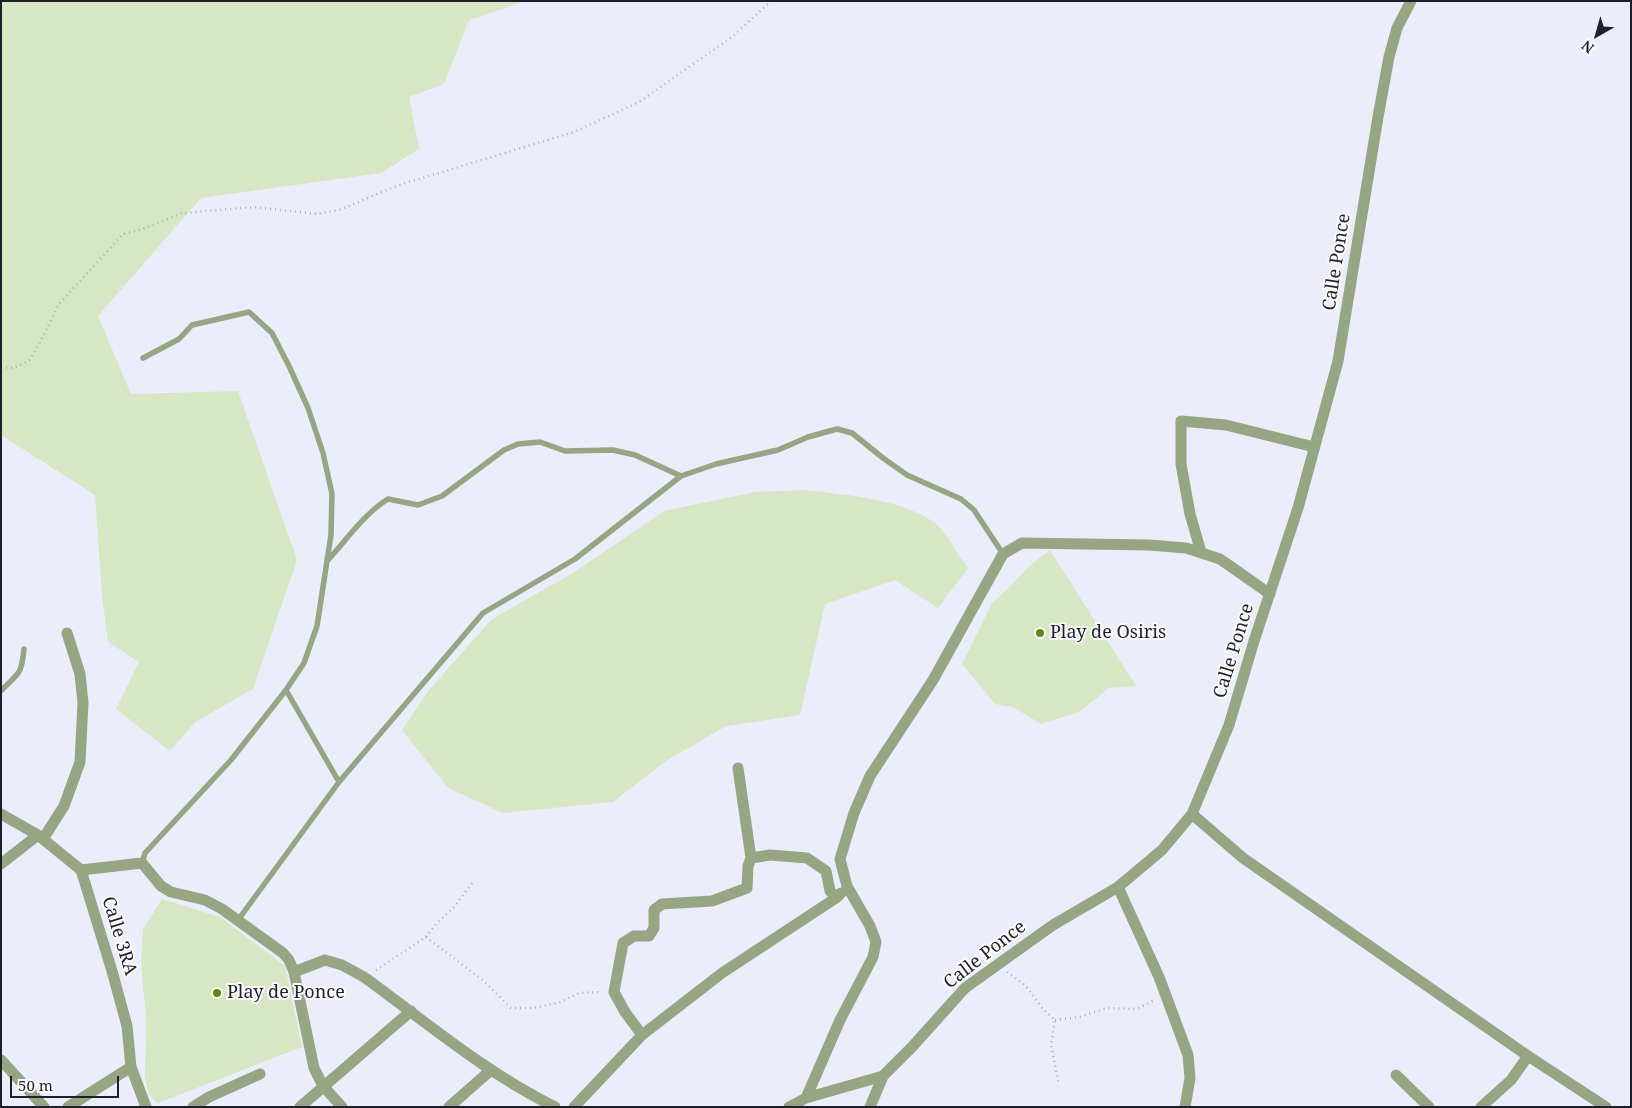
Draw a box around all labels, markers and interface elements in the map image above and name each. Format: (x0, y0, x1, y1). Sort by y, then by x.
north arrow (1572, 10, 1622, 60)
text: N (1577, 36, 1598, 58)
street label: Calle Ponce (1319, 212, 1355, 312)
street label: Calle Ponce (1209, 601, 1259, 701)
place label: Play de Osiris (1050, 622, 1166, 644)
marker: Play de Osiris (1034, 627, 1046, 639)
street label: Calle 3RA (97, 894, 141, 978)
street label: Calle Ponce (940, 916, 1030, 994)
place label: Play de Ponce (227, 982, 345, 1004)
marker: Play de Ponce (211, 987, 223, 999)
scale bar (12, 1066, 121, 1098)
text: 50 m (18, 1075, 53, 1095)

